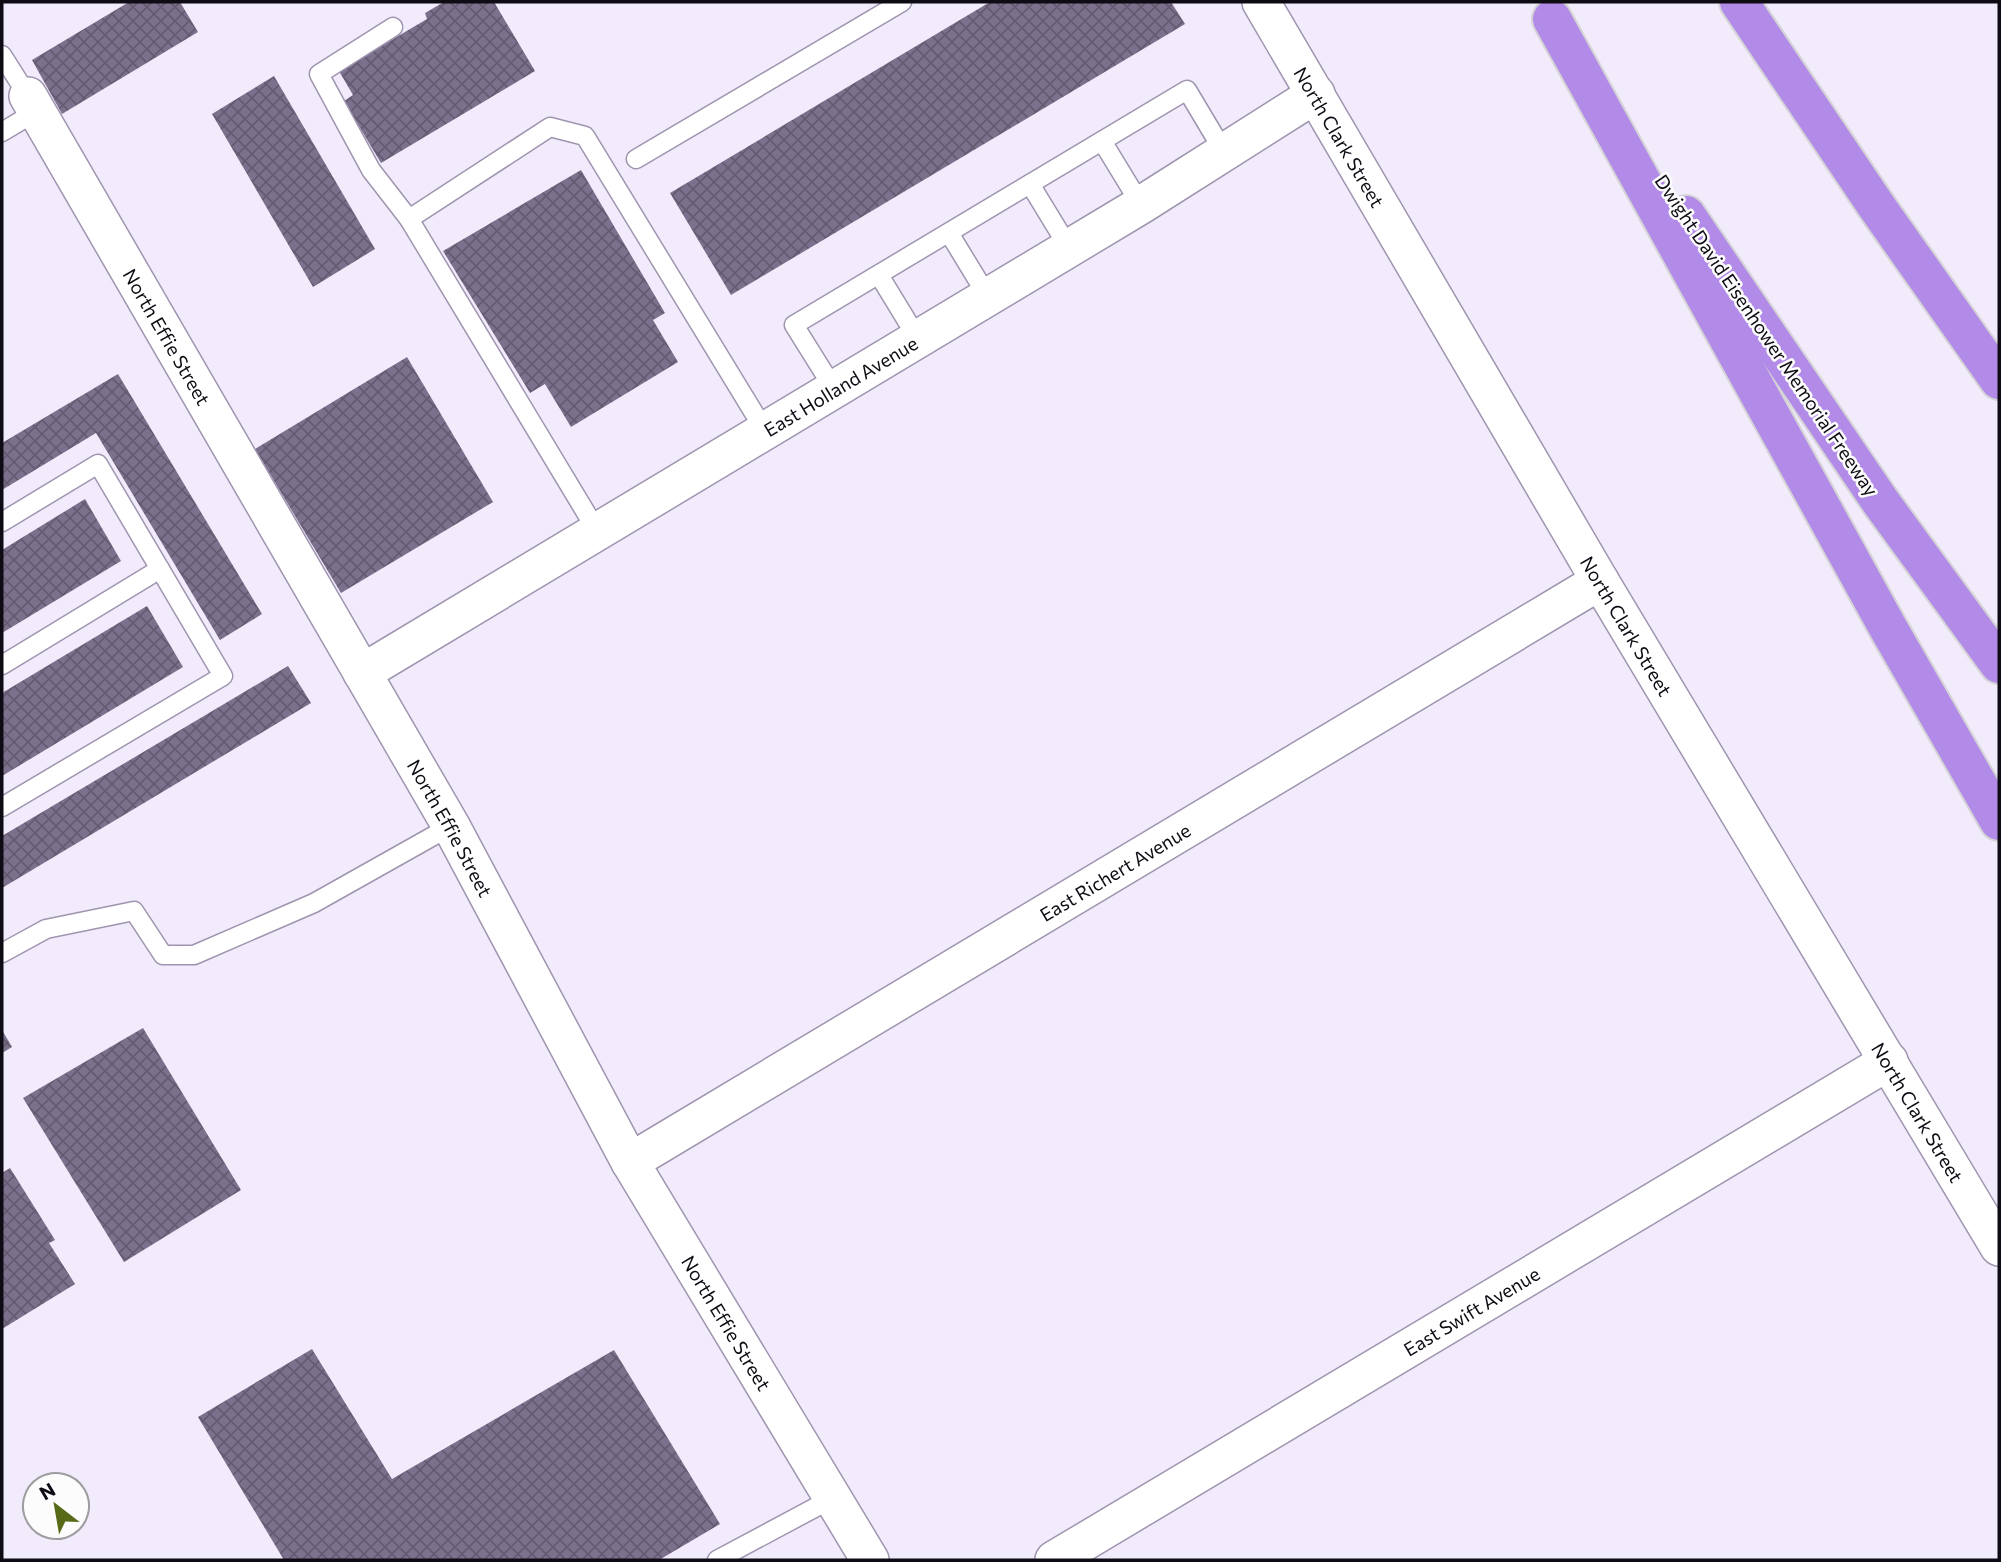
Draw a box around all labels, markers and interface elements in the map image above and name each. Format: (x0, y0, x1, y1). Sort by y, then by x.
street label: North Clark Street (1290, 62, 1390, 211)
street label: Dwight David Eisenhower Memorial Freeway (1650, 170, 1884, 500)
street label: North Effie Street (119, 264, 216, 409)
street label: East Holland Avenue (759, 331, 921, 441)
street label: North Clark Street (1576, 552, 1678, 700)
street label: North Effie Street (403, 755, 498, 900)
street label: East Richert Avenue (1035, 818, 1194, 926)
street label: North Clark Street (1868, 1038, 1969, 1186)
street label: North Effie Street (677, 1251, 776, 1395)
street label: East Swift Avenue (1399, 1261, 1543, 1360)
north arrow (21, 1471, 91, 1541)
text: N (35, 1477, 59, 1505)

